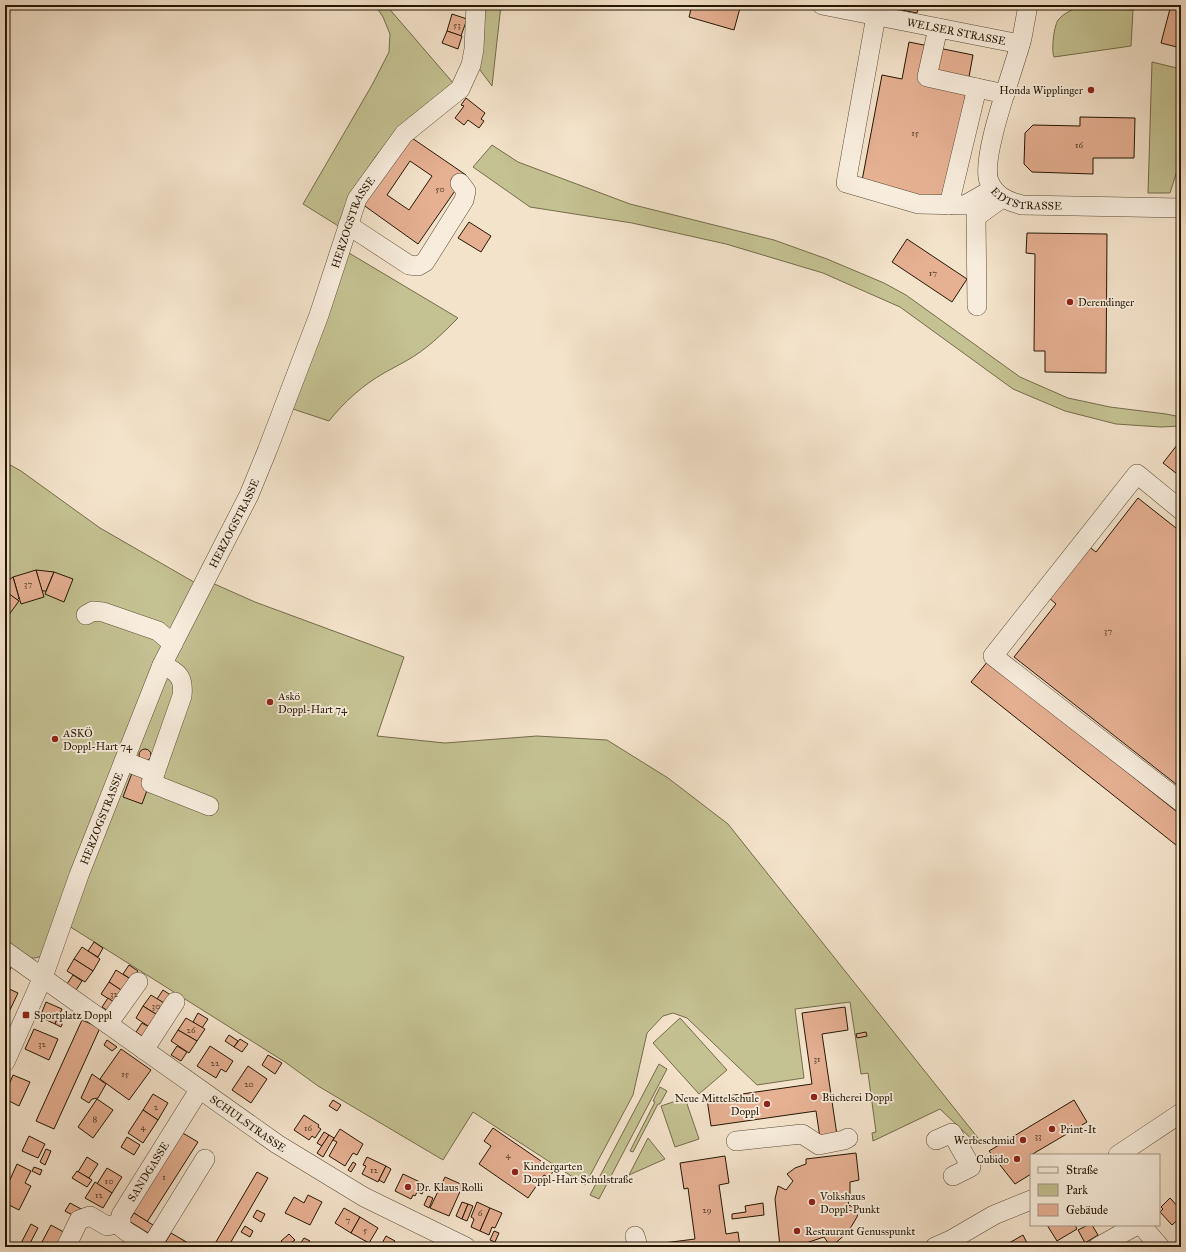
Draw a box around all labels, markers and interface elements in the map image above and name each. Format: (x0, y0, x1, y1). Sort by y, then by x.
street label: WELSER STRASSE (906, 16, 1007, 48)
house number: 53 (453, 19, 461, 30)
place label: Honda Wipplinger (999, 84, 1084, 97)
marker: Honda Wipplinger (1086, 85, 1096, 95)
house number: 15 (911, 127, 920, 138)
house number: 16 (1075, 139, 1083, 150)
street label: HERZOGSTRASSE (329, 175, 378, 270)
house number: 50 (435, 183, 445, 194)
street label: EDTSTRASSE (988, 185, 1062, 213)
house number: 17 (929, 267, 937, 278)
place label: Derendinger (1078, 296, 1135, 309)
marker: Derendinger (1065, 297, 1075, 307)
street label: HERZOGSTRASSE (207, 477, 262, 570)
house number: 37 (24, 578, 32, 589)
house number: 37 (1104, 625, 1112, 636)
place label: Askö Doppl-Hart 74 (277, 690, 348, 716)
marker: Askö Doppl-Hart 74 (265, 697, 275, 707)
place label: ASKÖ Doppl-Hart 74 (62, 726, 133, 753)
marker: ASKÖ Doppl-Hart 74 (50, 734, 60, 744)
street label: HERZOGSTRASSE (78, 771, 126, 867)
house number: 32 (110, 988, 119, 999)
house number: 30 (152, 1000, 160, 1011)
place label: Sportplatz Doppl (34, 1009, 112, 1022)
marker: Sportplatz Doppl (21, 1010, 31, 1020)
house number: 26 (186, 1024, 196, 1035)
house number: 32 (38, 1038, 47, 1049)
house number: 31 (813, 1053, 821, 1064)
house number: 22 (211, 1057, 220, 1068)
house number: 15 (121, 1068, 130, 1079)
house number: 20 (244, 1078, 254, 1089)
place label: Bücherei Doppl (822, 1091, 893, 1104)
place label: Neue Mittelschule Doppl (675, 1092, 759, 1118)
marker: Bücherei Doppl (809, 1092, 819, 1102)
street label: SCHULSTRASSE (207, 1093, 288, 1155)
marker: Neue Mittelschule Doppl (762, 1099, 772, 1109)
house number: 2 (154, 1101, 159, 1112)
house number: 8 (93, 1113, 98, 1124)
house number: 4 (140, 1121, 146, 1132)
house number: 16 (304, 1122, 312, 1133)
place label: Print-It (1060, 1123, 1096, 1136)
marker: Print-It (1047, 1124, 1057, 1134)
house number: 33 (1034, 1130, 1042, 1141)
place label: Werbeschmid (954, 1134, 1015, 1147)
marker: Werbeschmid (1018, 1135, 1028, 1145)
street label: SANDGASSE (125, 1139, 172, 1204)
house number: 4 (505, 1149, 511, 1160)
place label: Cubido (976, 1153, 1009, 1166)
marker: Cubido (1012, 1154, 1022, 1164)
legend (1030, 1154, 1160, 1226)
place label: Kindergarten Doppl-Hart Schulstraße (523, 1160, 634, 1186)
text: Straße (1066, 1163, 1098, 1177)
house number: 12 (370, 1164, 379, 1175)
marker: Kindergarten Doppl-Hart Schulstraße (510, 1167, 520, 1177)
house number: 1 (162, 1171, 166, 1182)
house number: 10 (105, 1175, 113, 1186)
place label: Dr. Klaus Rolli (416, 1181, 483, 1194)
marker: Dr. Klaus Rolli (403, 1182, 413, 1192)
text: Park (1066, 1183, 1088, 1197)
house number: 12 (95, 1189, 104, 1200)
place label: Volkshaus Doppl-Punkt (819, 1190, 880, 1216)
marker: Volkshaus Doppl-Punkt (807, 1197, 817, 1207)
text: Gebäude (1066, 1203, 1108, 1217)
house number: 29 (702, 1204, 712, 1215)
house number: 6 (478, 1207, 483, 1218)
house number: 7 (346, 1214, 351, 1225)
house number: 5 (363, 1224, 368, 1235)
place label: Restaurant Genusspunkt (805, 1225, 915, 1238)
marker: Restaurant Genusspunkt (792, 1226, 802, 1236)

